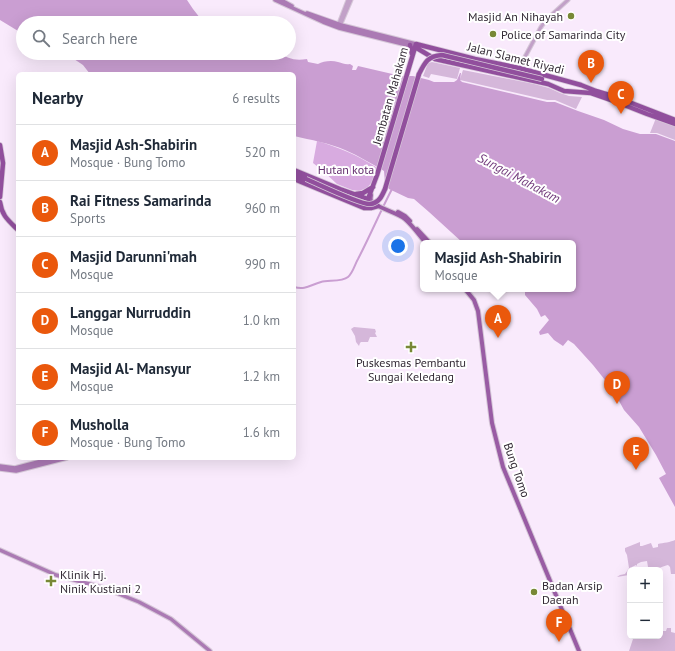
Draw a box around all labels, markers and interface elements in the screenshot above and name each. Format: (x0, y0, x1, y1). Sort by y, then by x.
place label: Masjid An Nihayah (468, 9, 563, 24)
marker: Masjid An Nihayah (566, 11, 576, 21)
search box (16, 16, 296, 60)
icon: search (30, 27, 52, 49)
place label: Police of Samarinda City (501, 27, 626, 42)
text: Search here (62, 29, 138, 48)
marker: Police of Samarinda City (488, 29, 498, 39)
street label: Jalan Slamet Riyadi (465, 38, 566, 77)
street label: Jembatan Mahakam (369, 45, 411, 148)
pin: B (578, 50, 604, 83)
pin: C (608, 81, 634, 114)
text: Nearby (32, 87, 83, 109)
text: 6 results (232, 90, 280, 107)
text: Masjid Ash-Shabirin (70, 135, 197, 154)
text: A (41, 144, 49, 161)
text: 520 m (245, 144, 280, 161)
water label: Sungai Mahakam (475, 149, 563, 207)
text: Mosque · Bung Tomo (70, 154, 186, 171)
park label: Hutan kota (318, 162, 374, 177)
text: Rai Fitness Samarinda (70, 191, 211, 210)
text: B (41, 200, 49, 217)
text: 960 m (245, 200, 280, 217)
text: Sports (70, 210, 106, 227)
your location (388, 236, 408, 256)
popup (420, 240, 576, 292)
text: Masjid Darunni'mah (70, 247, 197, 266)
text: Masjid Ash-Shabirin (434, 248, 562, 267)
text: C (41, 256, 49, 273)
text: 990 m (245, 256, 280, 273)
text: Mosque (70, 266, 113, 283)
text: Mosque (434, 267, 478, 284)
text: Langgar Nurruddin (70, 303, 191, 322)
pin: A (485, 305, 511, 338)
text: D (41, 312, 49, 329)
text: 1.0 km (243, 312, 280, 329)
text: Mosque (70, 322, 113, 339)
marker: Puskesmas Pembantu Sungai Keledang (405, 341, 417, 353)
place label: Puskesmas Pembantu Sungai Keledang (356, 355, 466, 384)
text: Masjid Al- Mansyur (70, 359, 191, 378)
text: E (42, 368, 48, 385)
text: 1.2 km (243, 368, 280, 385)
pin: D (604, 371, 630, 404)
text: Mosque (70, 378, 113, 395)
text: Musholla (70, 415, 129, 434)
text: F (42, 424, 48, 441)
text: 1.6 km (243, 424, 280, 441)
text: Mosque · Bung Tomo (70, 434, 186, 451)
pin: E (623, 437, 649, 470)
street label: Bung Tomo (501, 441, 533, 499)
place label: Klinik Hj. Ninik Kustiani 2 (60, 567, 141, 596)
map controls (627, 567, 663, 639)
button: + (627, 567, 663, 603)
marker: Klinik Hj. Ninik Kustiani 2 (45, 575, 57, 587)
place label: Badan Arsip Daerah (542, 578, 603, 607)
marker: Badan Arsip Daerah (529, 587, 539, 597)
button: − (627, 603, 663, 639)
pin: F (546, 609, 572, 642)

